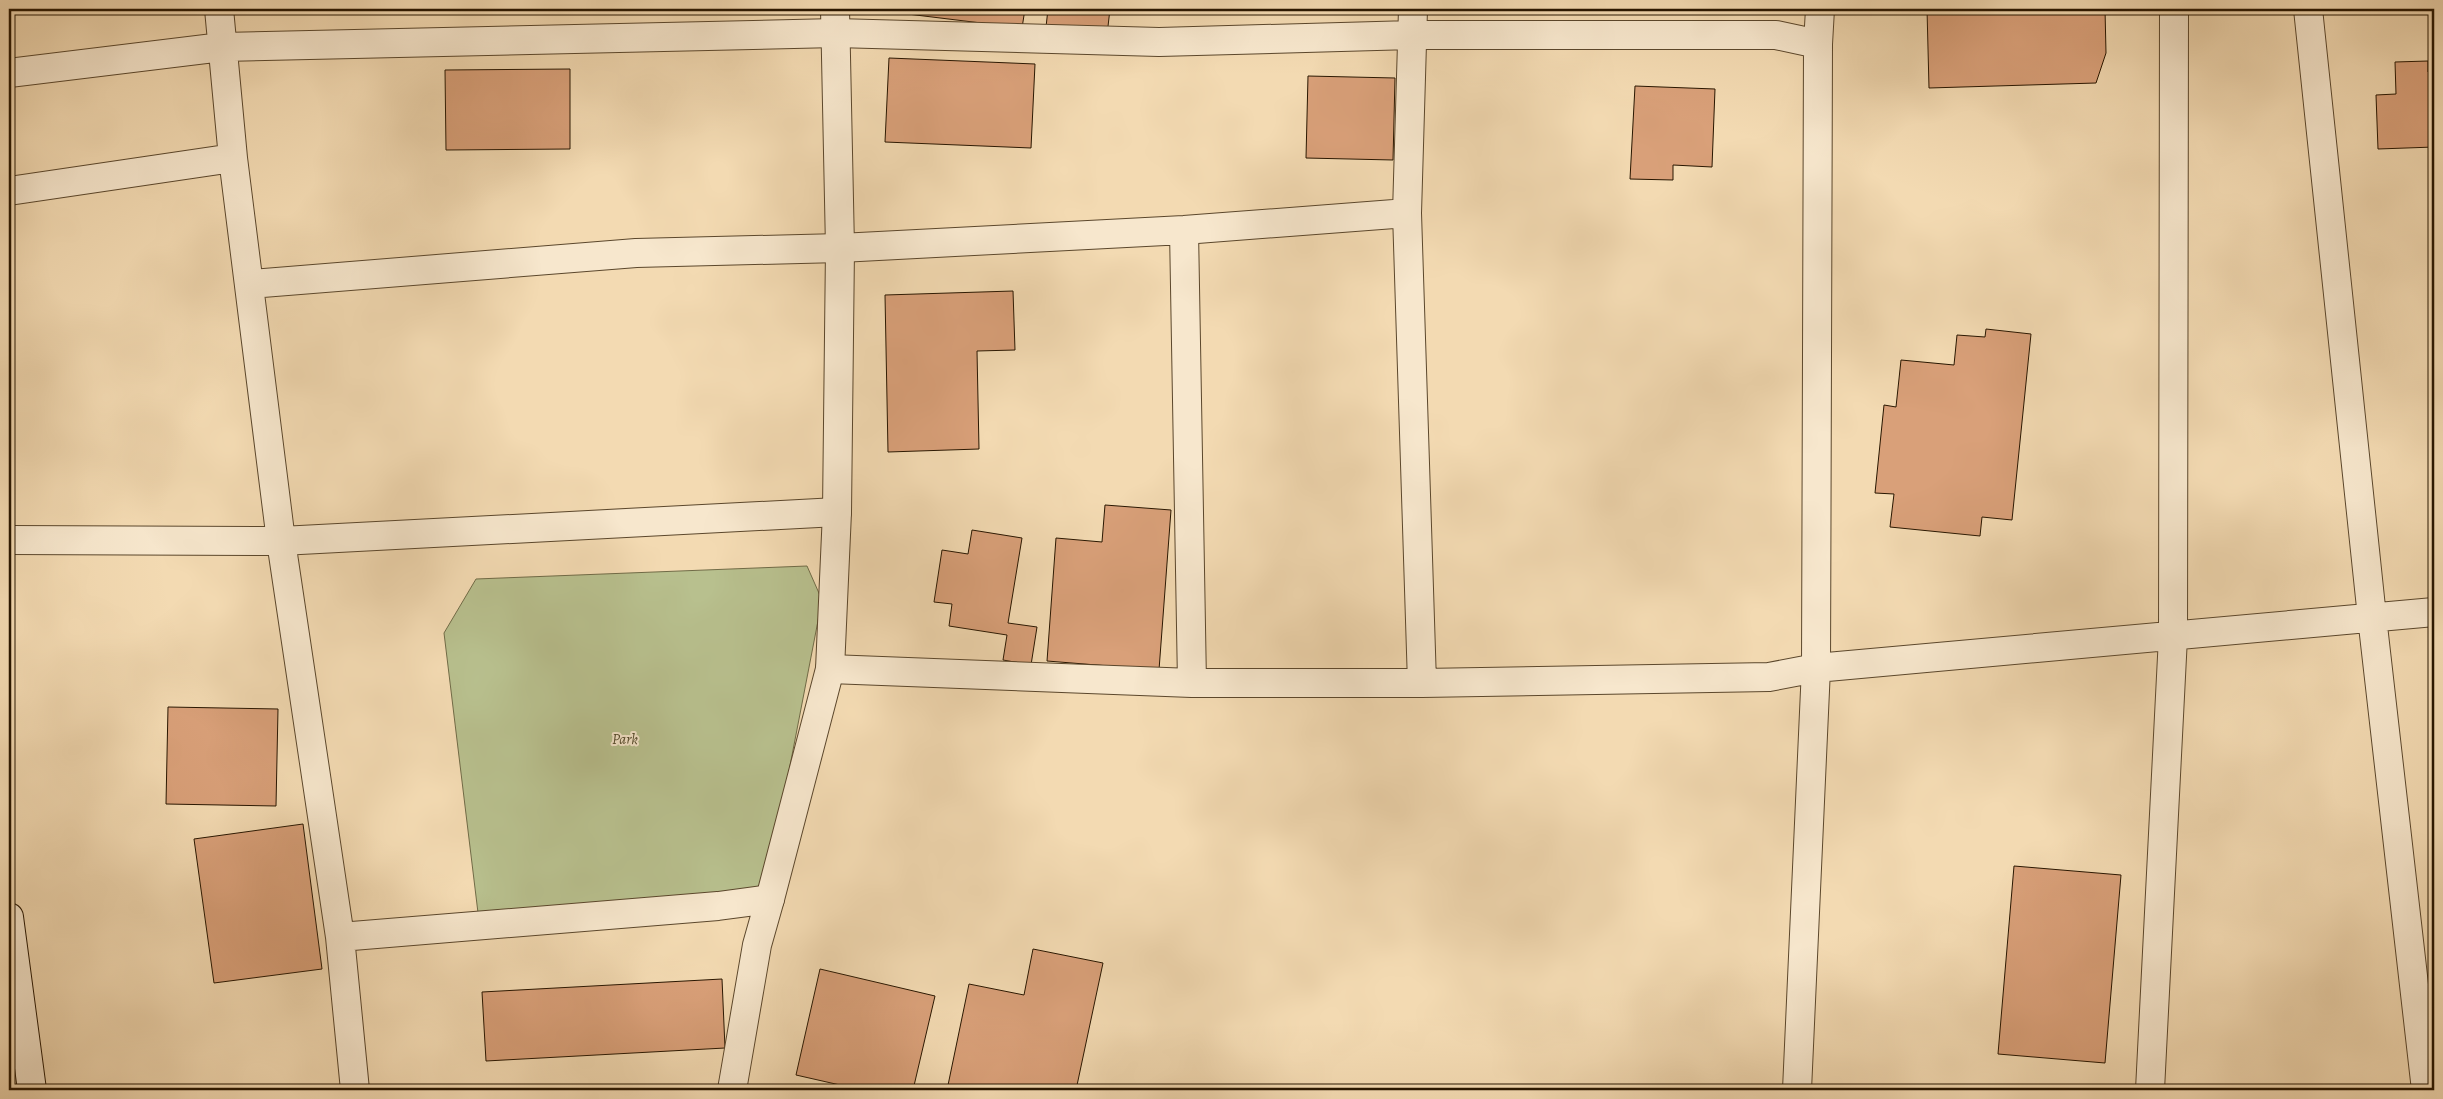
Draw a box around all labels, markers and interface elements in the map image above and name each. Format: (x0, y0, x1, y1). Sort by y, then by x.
park label: Park (612, 729, 638, 749)

